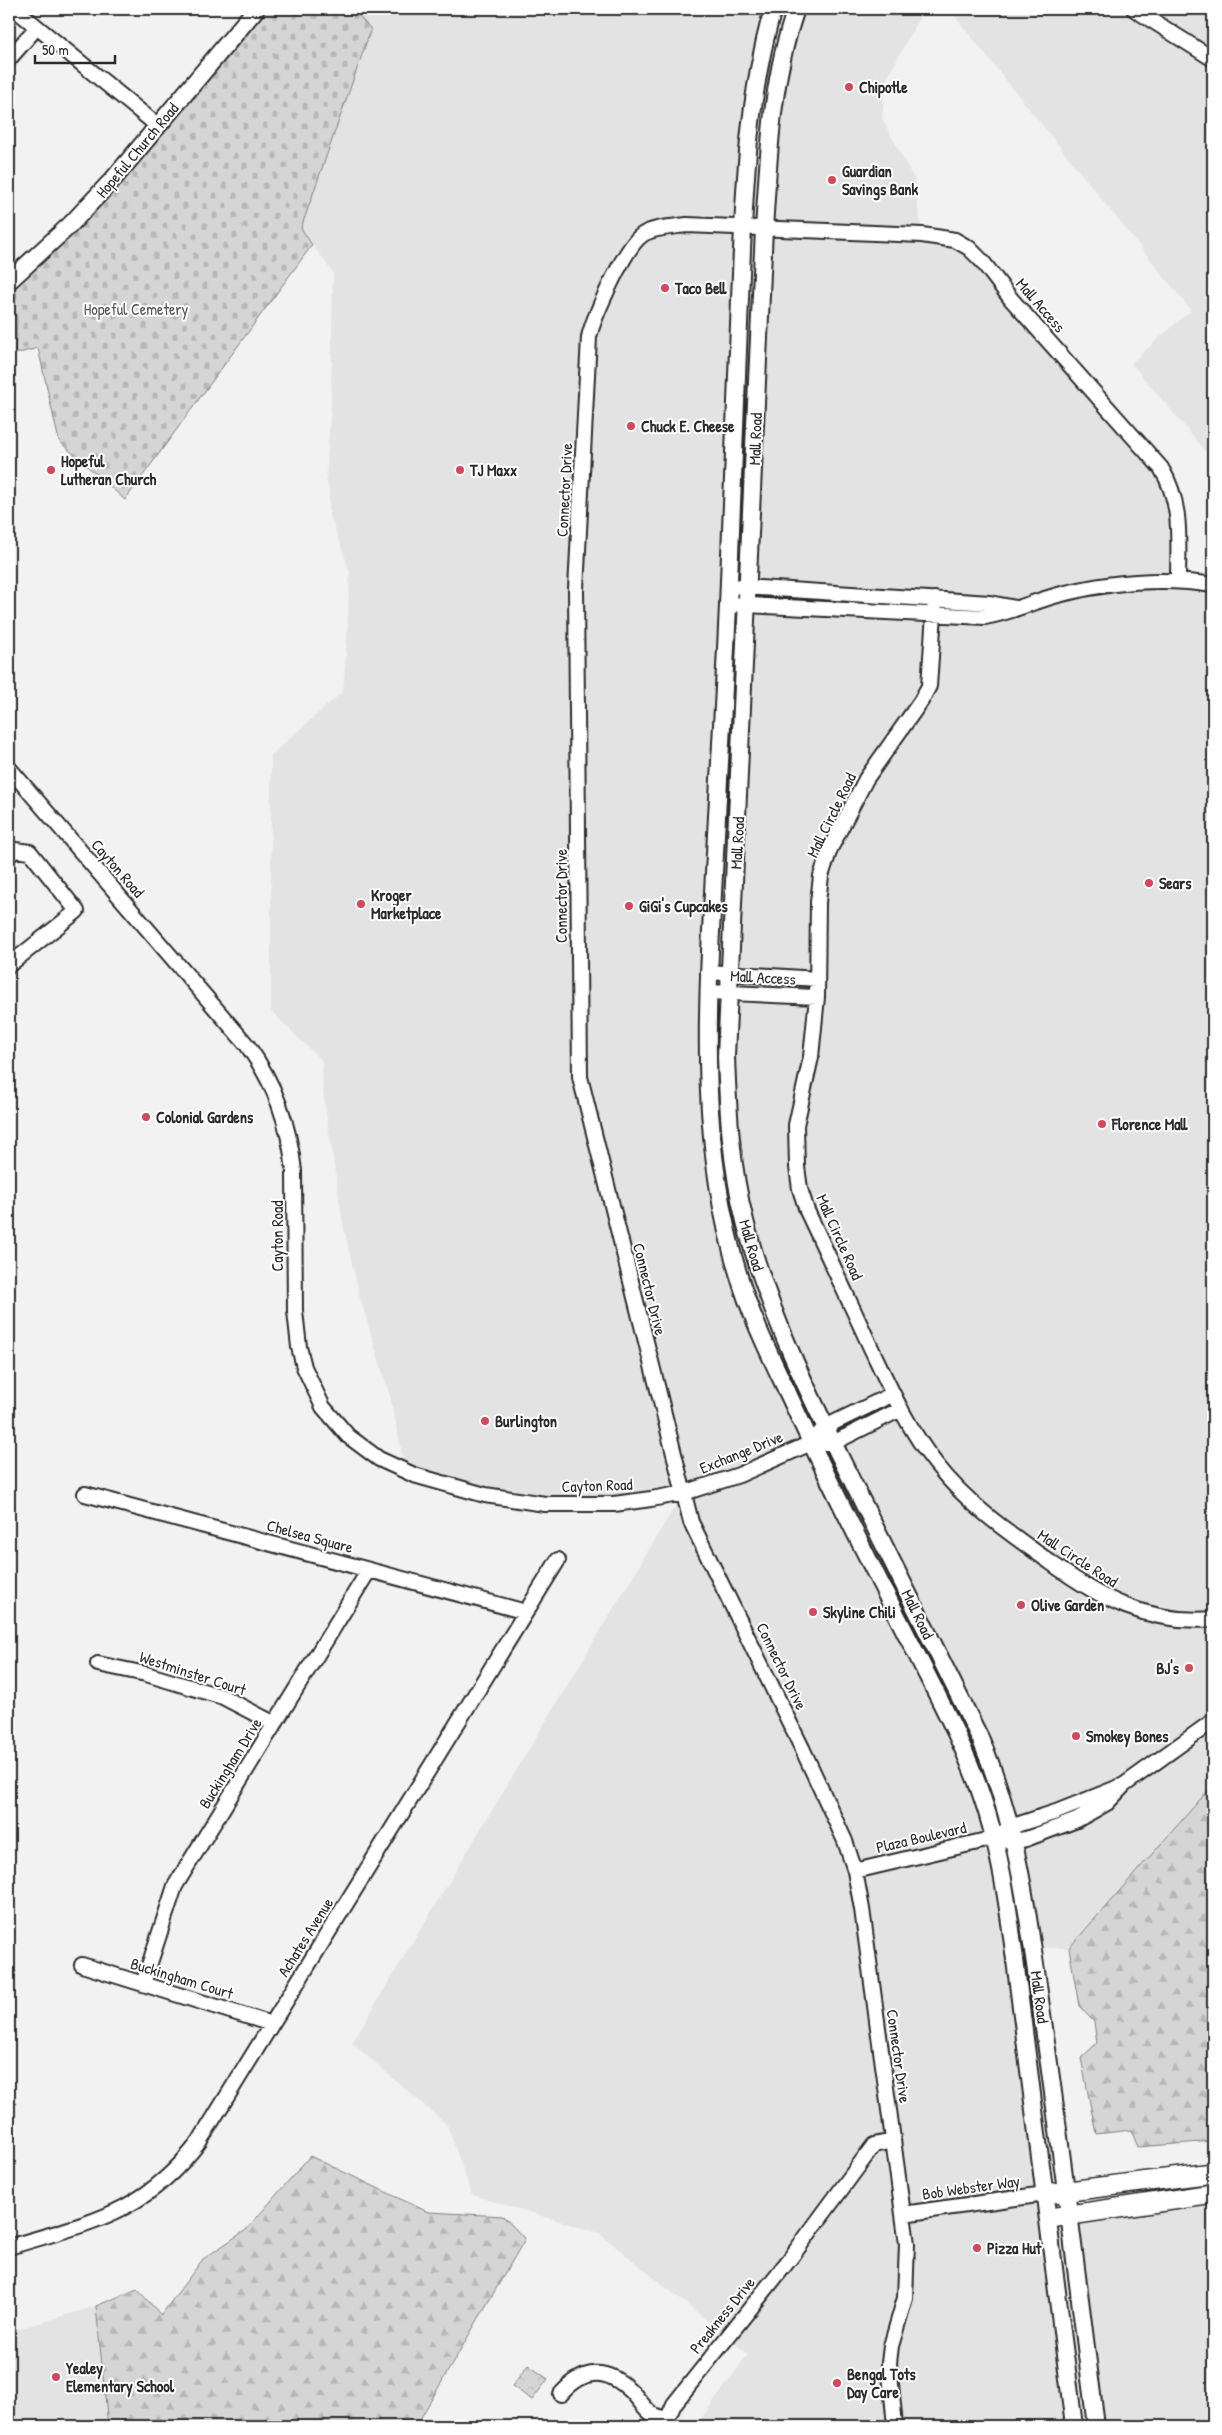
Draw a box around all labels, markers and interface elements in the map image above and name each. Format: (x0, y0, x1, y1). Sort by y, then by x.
scale bar (35, 32, 115, 64)
text: 50 m (42, 39, 69, 60)
place label: Chipotle (859, 76, 908, 99)
marker: Chipotle (843, 81, 855, 93)
street label: Hopeful Church Road (91, 98, 183, 202)
place label: Guardian Savings Bank (842, 160, 918, 201)
marker: Guardian Savings Bank (826, 174, 838, 186)
street label: Mall Access (1011, 273, 1071, 337)
place label: Taco Bell (674, 277, 728, 299)
marker: Taco Bell (659, 282, 671, 294)
park label: Hopeful Cemetery (84, 298, 188, 320)
street label: Mall Road (743, 412, 767, 466)
place label: Chuck E. Cheese (641, 415, 735, 437)
marker: Chuck E. Cheese (625, 420, 637, 432)
street label: Connector Drive (551, 442, 577, 538)
place label: Hopeful Lutheran Church (61, 450, 157, 490)
place label: TJ Maxx (469, 459, 517, 481)
marker: Hopeful Lutheran Church (45, 464, 57, 476)
marker: TJ Maxx (454, 464, 466, 476)
street label: Mall Circle Road (801, 769, 861, 861)
street label: Mall Road (725, 816, 749, 870)
street label: Cayton Road (86, 834, 150, 902)
street label: Connector Drive (550, 848, 572, 943)
place label: Sears (1159, 872, 1192, 894)
marker: Sears (1143, 877, 1155, 889)
place label: Kroger Marketplace (371, 884, 442, 925)
place label: GiGi's Cupcakes (639, 895, 728, 918)
marker: Kroger Marketplace (355, 898, 367, 910)
marker: GiGi's Cupcakes (623, 900, 635, 912)
street label: Mall Access (730, 964, 796, 990)
place label: Colonial Gardens (156, 1106, 254, 1128)
marker: Colonial Gardens (140, 1111, 152, 1123)
place label: Florence Mall (1111, 1113, 1189, 1135)
marker: Florence Mall (1096, 1118, 1108, 1130)
street label: Mall Circle Road (811, 1191, 869, 1283)
street label: Cayton Road (266, 1201, 288, 1271)
street label: Mall Road (734, 1217, 770, 1273)
street label: Connector Drive (628, 1241, 672, 1338)
place label: Burlington (495, 1410, 557, 1433)
marker: Burlington (479, 1415, 491, 1427)
street label: Exchange Drive (696, 1425, 786, 1479)
street label: Cayton Road (561, 1473, 633, 1497)
street label: Chelsea Square (264, 1514, 356, 1558)
street label: Mall Circle Road (1034, 1524, 1122, 1592)
street label: Mall Road (897, 1586, 939, 1642)
place label: Olive Garden (1031, 1594, 1104, 1616)
marker: Olive Garden (1015, 1599, 1027, 1611)
place label: Skyline Chili (823, 1601, 896, 1624)
marker: Skyline Chili (807, 1606, 819, 1618)
street label: Connector Drive (751, 1619, 813, 1714)
street label: Westminster Court (137, 1645, 250, 1701)
place label: BJ's (1156, 1657, 1180, 1679)
marker: BJ's (1183, 1662, 1195, 1674)
street label: Buckingham Drive (193, 1713, 267, 1812)
place label: Smokey Bones (1086, 1725, 1169, 1748)
marker: Smokey Bones (1070, 1730, 1082, 1742)
street label: Plaza Boulevard (874, 1816, 968, 1858)
street label: Achates Avenue (272, 1893, 338, 1981)
street label: Buckingham Court (128, 1952, 236, 2004)
street label: Mall Road (1025, 1969, 1055, 2025)
street label: Connector Drive (882, 2008, 917, 2105)
street label: Bob Webster Way (921, 2169, 1021, 2205)
place label: Pizza Hut (987, 2237, 1042, 2259)
marker: Pizza Hut (971, 2242, 983, 2254)
street label: Preakness Drive (684, 2272, 760, 2358)
place label: Yealey Elementary School (66, 2357, 175, 2398)
place label: Bengal Tots Day Care (847, 2363, 916, 2404)
marker: Yealey Elementary School (50, 2371, 62, 2383)
marker: Bengal Tots Day Care (831, 2377, 843, 2389)

